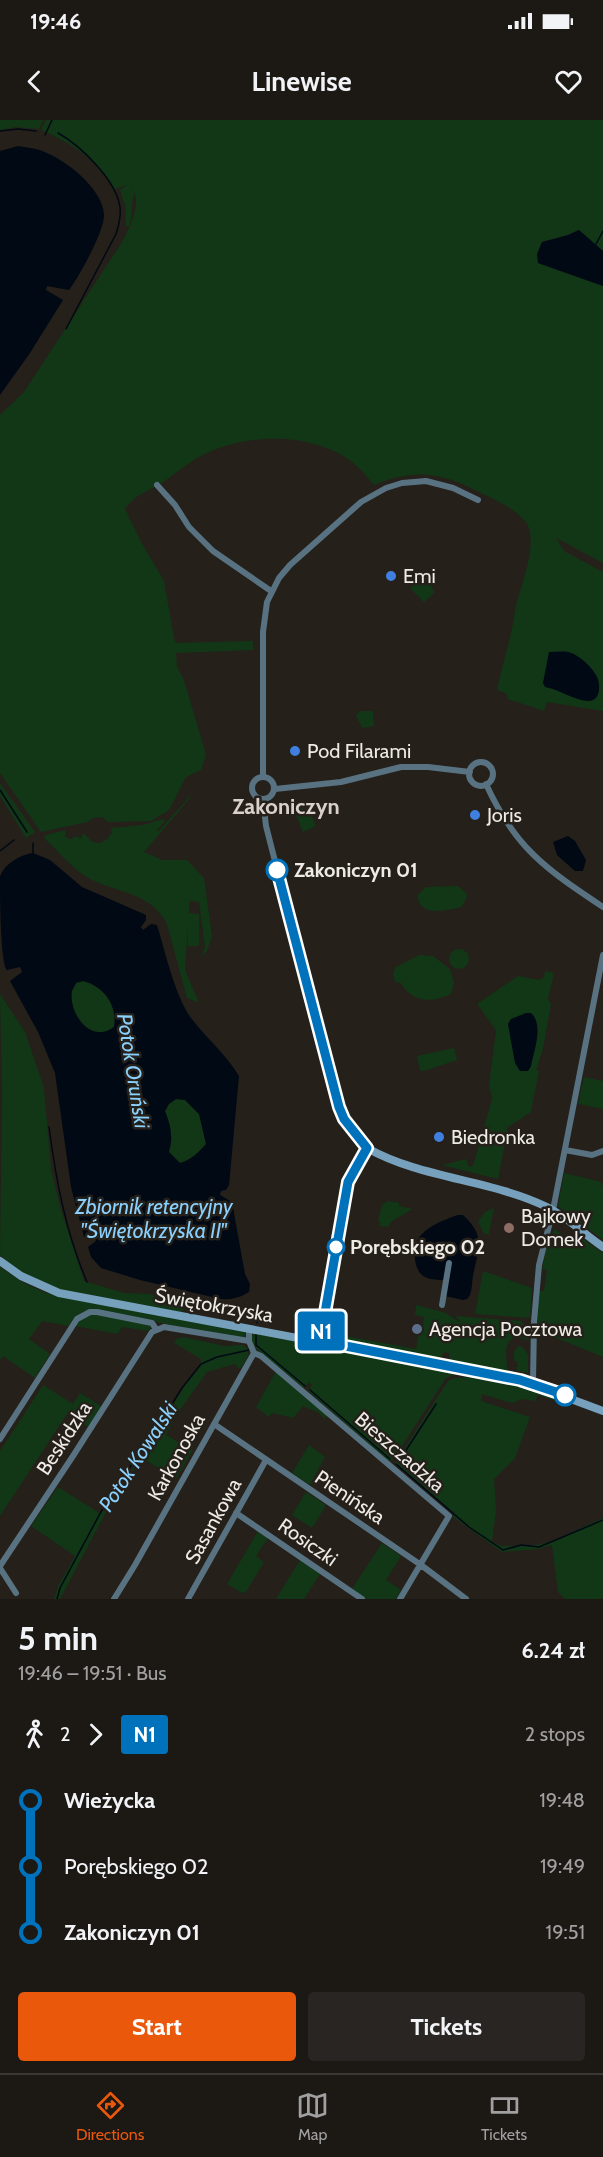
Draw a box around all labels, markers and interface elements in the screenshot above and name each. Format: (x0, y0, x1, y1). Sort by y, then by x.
text: 19:46 (30, 8, 81, 35)
icon: back (18, 65, 51, 98)
text: Linewise (251, 65, 352, 98)
icon: heart (552, 65, 585, 98)
place label: Emi (403, 564, 436, 588)
marker: Emi (384, 569, 398, 583)
place label: Pod Filarami (307, 739, 411, 763)
marker: Pod Filarami (288, 744, 302, 758)
district label: Zakoniczyn (232, 793, 340, 820)
place label: Joris (486, 803, 522, 827)
marker: Joris (468, 808, 482, 822)
place label: Zakoniczyn 01 (294, 858, 418, 882)
marker: Zakoniczyn 01 (266, 859, 288, 881)
water label: Potok Oruński (112, 1012, 155, 1131)
place label: Biedronka (451, 1125, 535, 1149)
marker: Biedronka (432, 1130, 446, 1144)
water label: Zbiornik retencyjny "Świętokrzyska II" (74, 1194, 234, 1243)
place label: Bajkowy Domek (521, 1204, 591, 1251)
marker: Bajkowy Domek (502, 1221, 516, 1235)
place label: Porębskiego 02 (350, 1235, 485, 1259)
marker: Porębskiego 02 (327, 1238, 345, 1256)
street label: Świętokrzyska (153, 1283, 275, 1327)
line badge: N1 (294, 1312, 348, 1350)
place label: Agencja Pocztowa (429, 1317, 583, 1341)
text: N1 (310, 1319, 332, 1344)
marker: Agencja Pocztowa (410, 1322, 424, 1336)
unlabelled marker (554, 1384, 576, 1406)
street label: Beskidzka (31, 1396, 97, 1479)
water label: Potok Kowalski (93, 1397, 182, 1516)
street label: Bieszczadzka (350, 1407, 450, 1498)
street label: Karkonoska (142, 1409, 210, 1505)
street label: Pienińska (310, 1465, 390, 1529)
street label: Sasankowa (180, 1474, 246, 1568)
street label: Rosiczki (274, 1513, 342, 1571)
text: 5 min (18, 1618, 98, 1658)
text: 6.24 zł (521, 1637, 585, 1664)
text: 19:46 – 19:51 · Bus (18, 1661, 167, 1685)
icon: walk (18, 1718, 51, 1751)
icon: forward (79, 1718, 112, 1751)
text: 2 (60, 1722, 70, 1746)
text: N1 (133, 1722, 156, 1747)
text: 2 stops (525, 1722, 585, 1746)
text: Wieżycka (64, 1787, 155, 1814)
text: 19:48 (539, 1788, 585, 1812)
text: Porębskiego 02 (64, 1853, 209, 1880)
text: 19:49 (540, 1854, 585, 1878)
text: Zakoniczyn 01 (64, 1919, 200, 1946)
text: 19:51 (546, 1920, 585, 1944)
button: Start (18, 1992, 296, 2061)
button: Tickets (308, 1992, 585, 2061)
tab: Directions (76, 2089, 144, 2144)
tab: Map (296, 2089, 329, 2144)
tab: Tickets (481, 2089, 527, 2144)

